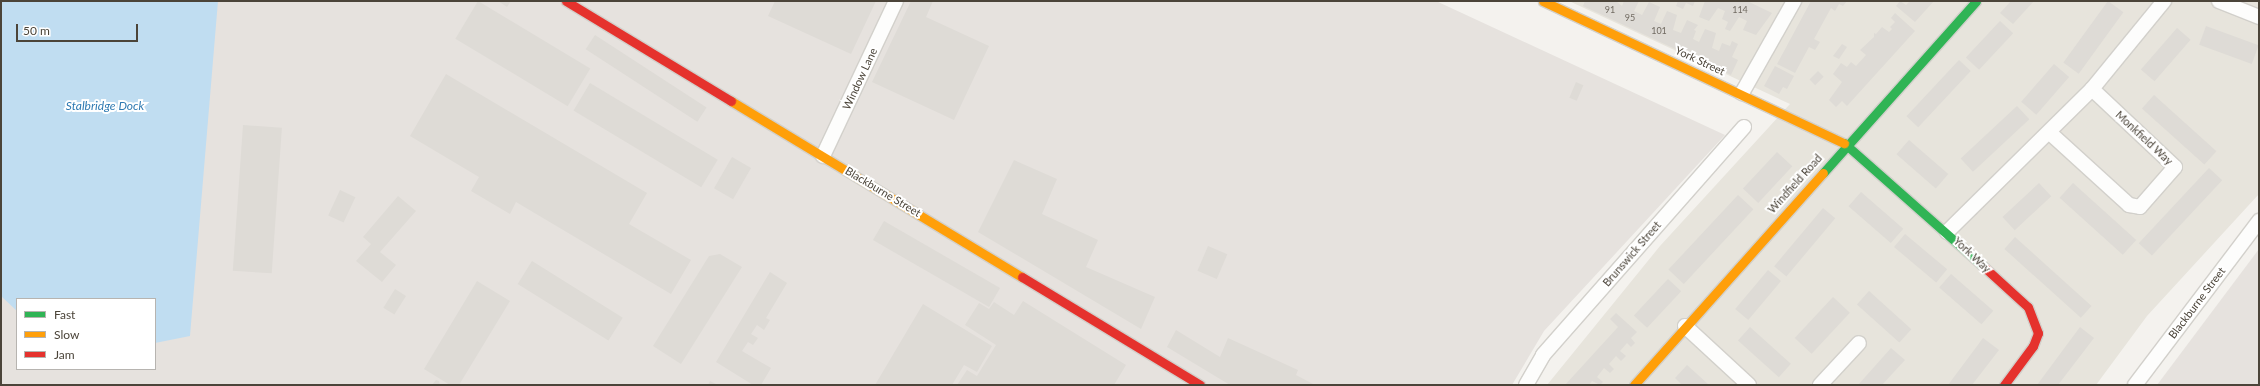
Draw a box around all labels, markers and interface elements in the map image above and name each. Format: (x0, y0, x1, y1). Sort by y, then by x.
house number: 91 (1605, 5, 1615, 15)
house number: 114 (1732, 5, 1748, 15)
house number: 95 (1625, 13, 1635, 23)
scale bar (18, 16, 140, 42)
text: 50 m (23, 23, 50, 38)
house number: 101 (1651, 26, 1667, 36)
street label: York Street (1673, 44, 1727, 78)
street label: Window Lane (840, 46, 880, 112)
water label: Stalbridge Dock (66, 99, 144, 113)
street label: Monkfield Way (2113, 108, 2175, 168)
street label: Windfield Road (1765, 152, 1825, 216)
street label: Blackburne Street (843, 164, 923, 220)
street label: Brunswick Street (1600, 219, 1664, 289)
street label: York Way (1951, 234, 1993, 276)
street label: Blackburne Street (2166, 265, 2228, 341)
legend (16, 298, 156, 370)
text: Fast (54, 307, 75, 322)
text: Slow (54, 327, 79, 342)
text: Jam (54, 347, 75, 362)

